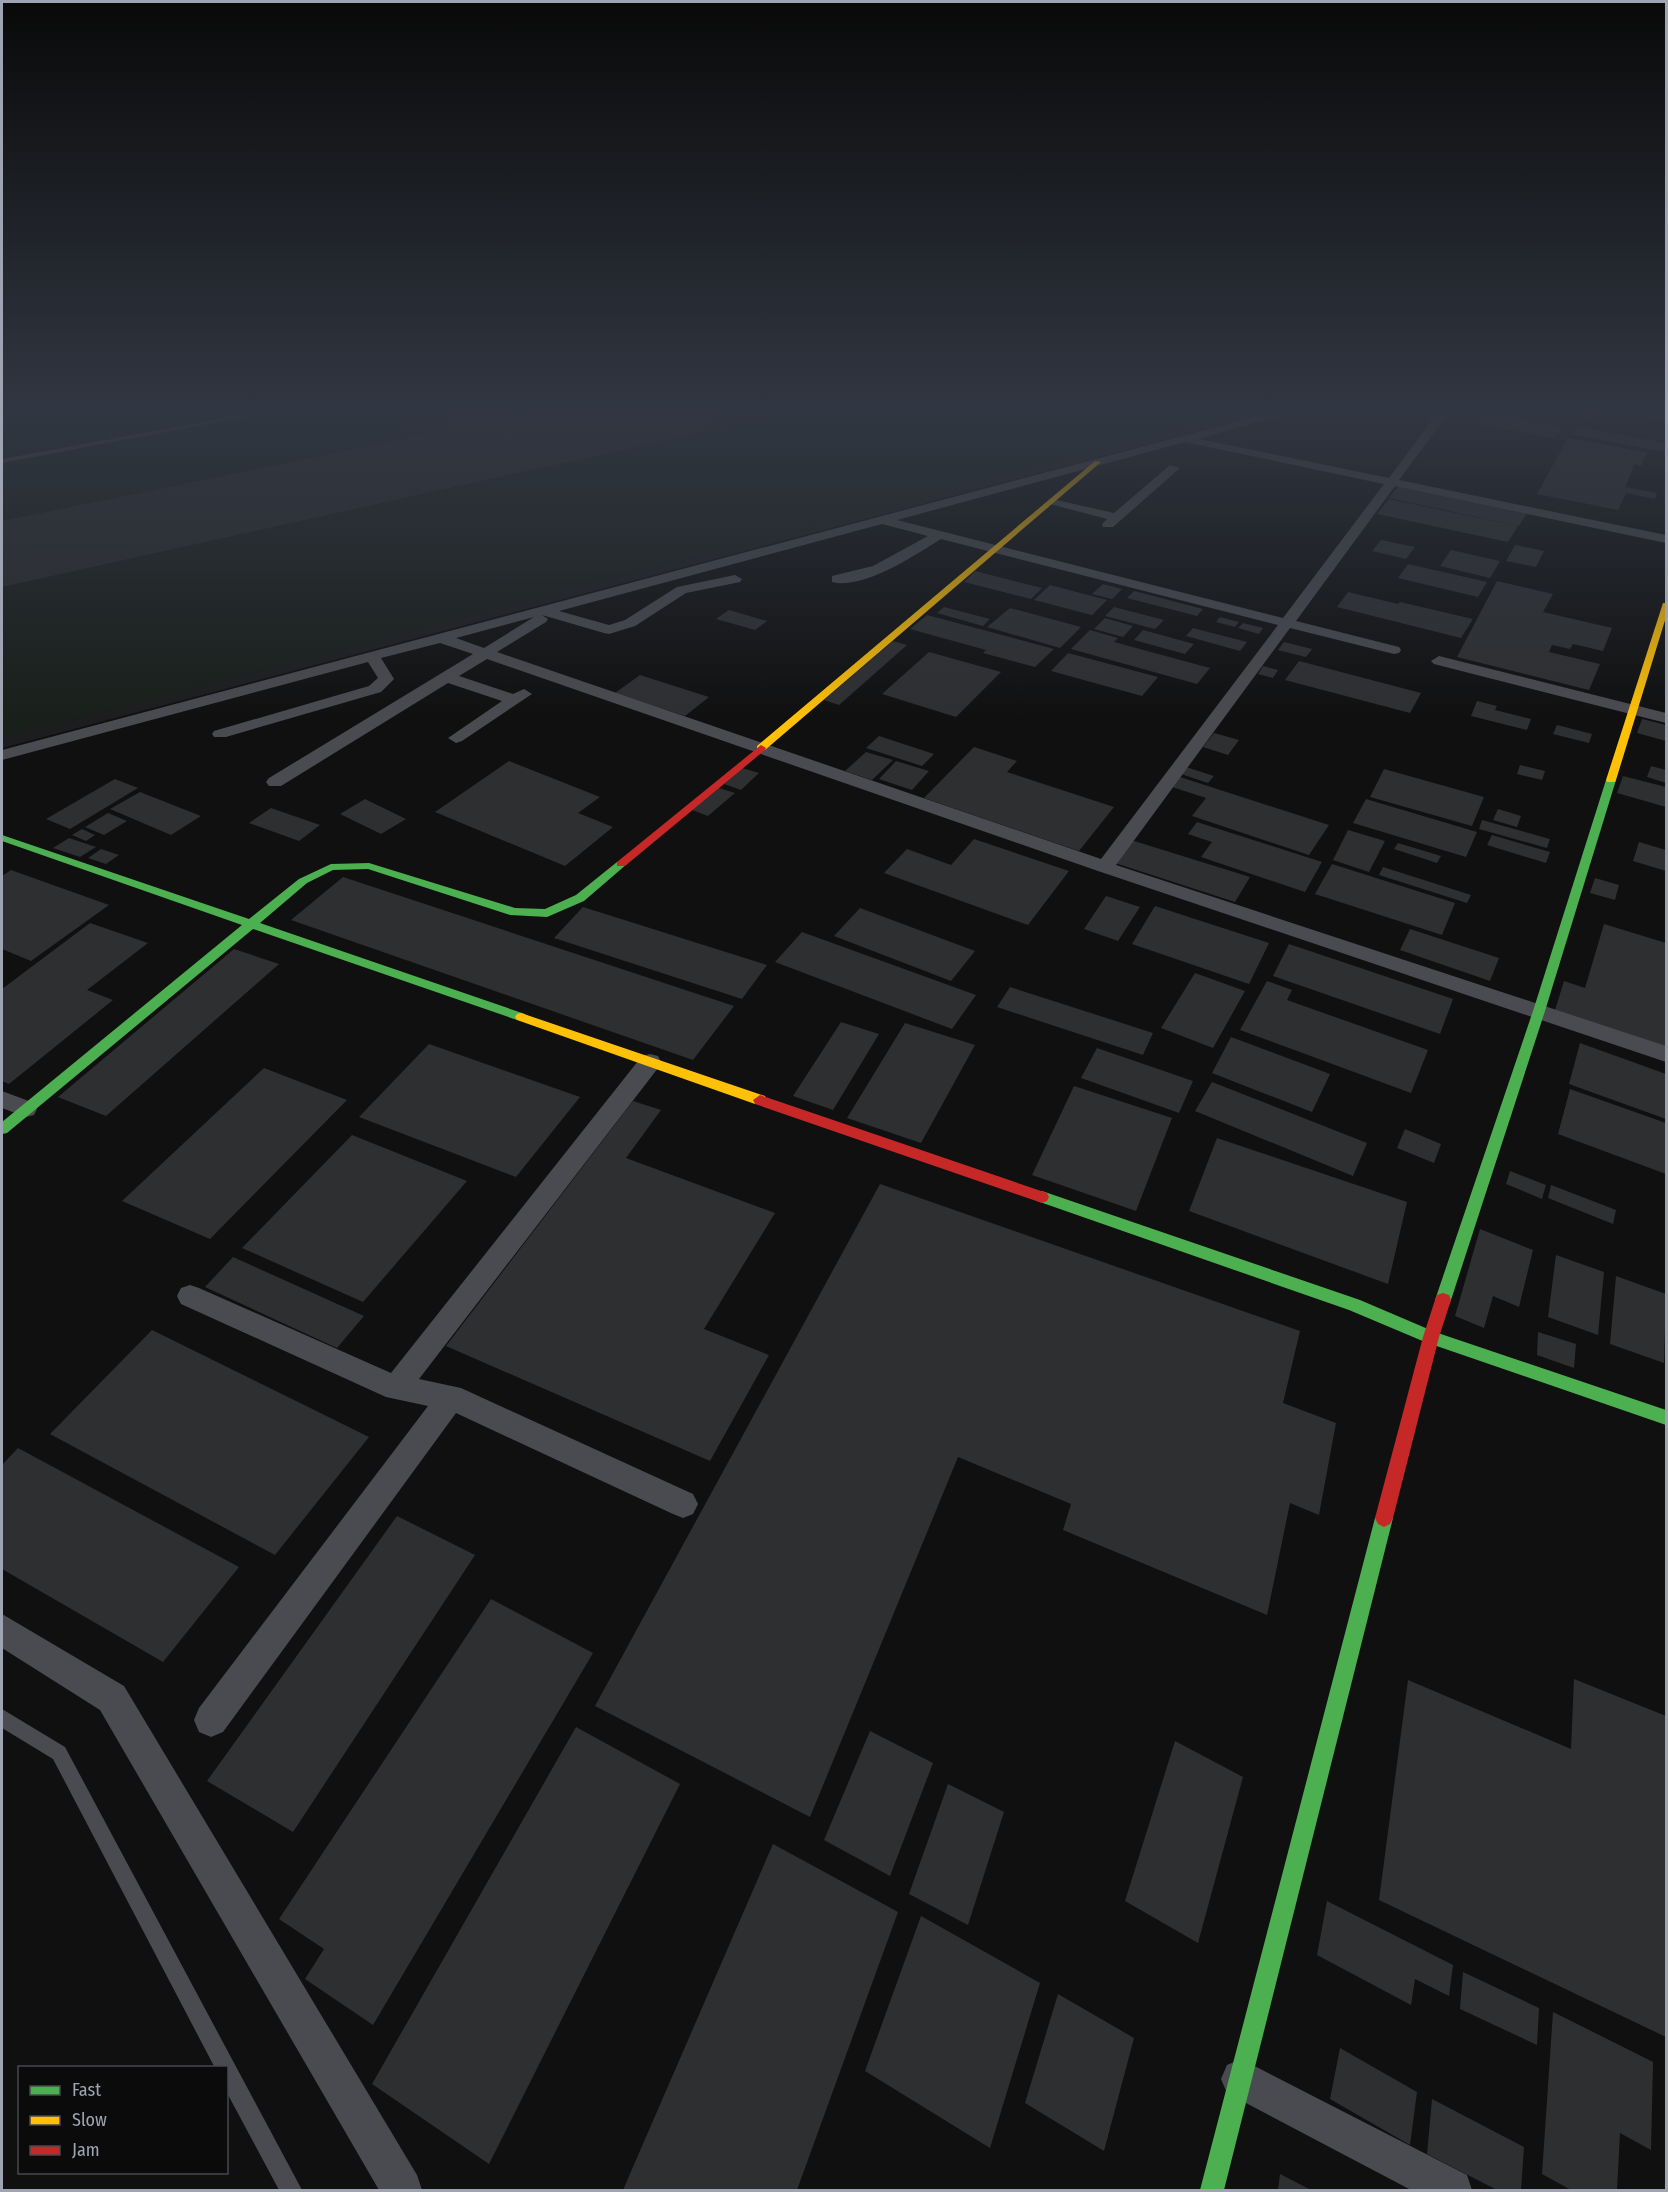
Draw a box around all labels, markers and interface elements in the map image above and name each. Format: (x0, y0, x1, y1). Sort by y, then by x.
legend (18, 2066, 228, 2174)
text: Fast (72, 2079, 101, 2101)
text: Slow (72, 2109, 107, 2131)
text: Jam (72, 2139, 100, 2161)

